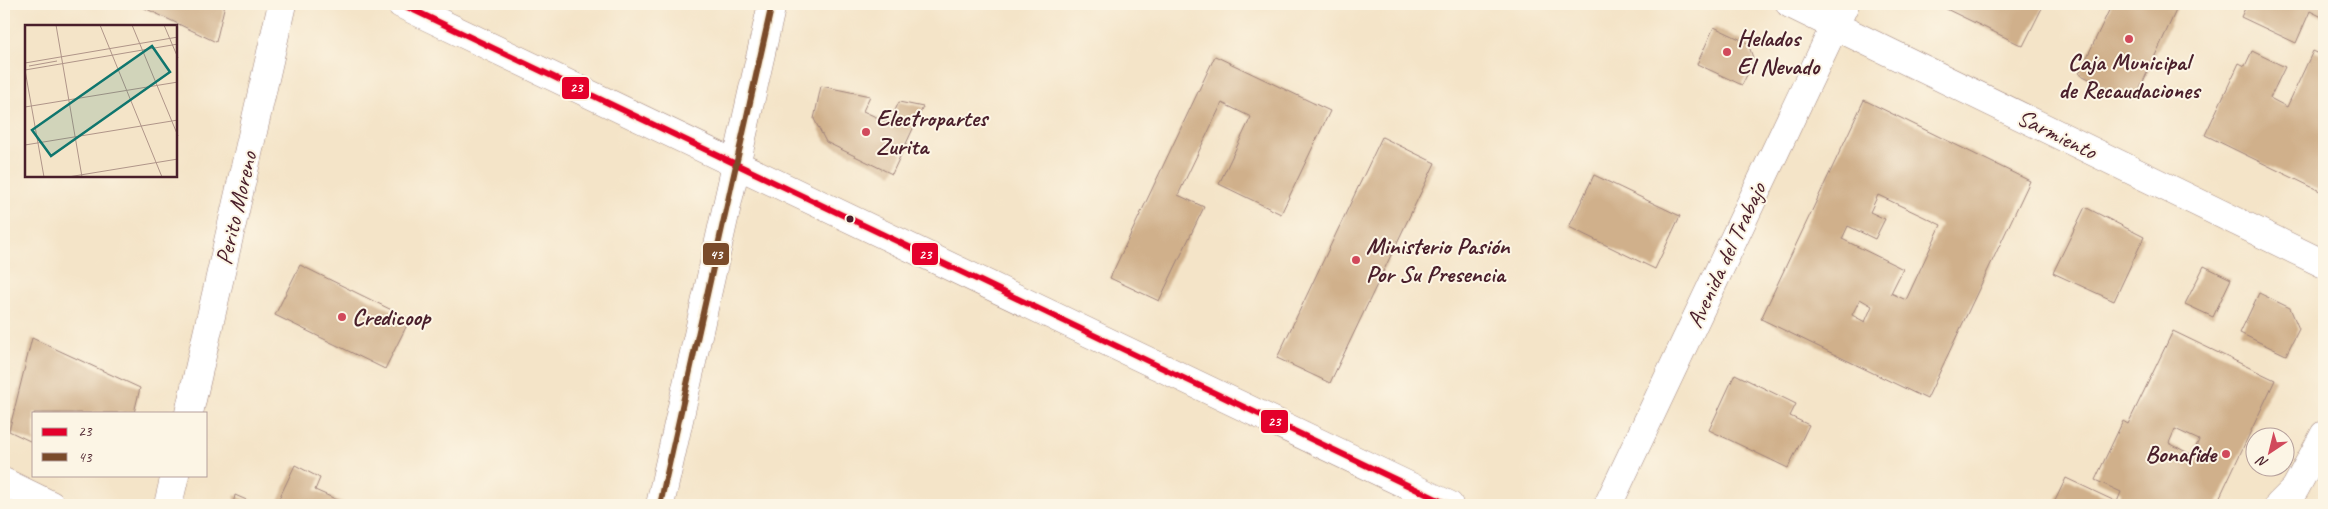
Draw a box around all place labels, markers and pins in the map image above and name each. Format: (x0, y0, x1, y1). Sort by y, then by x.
place label: Helados El Nevado (1737, 23, 1821, 81)
marker: Caja Municipal de Recaudaciones (2123, 33, 2135, 45)
marker: Helados El Nevado (1721, 46, 1733, 58)
place label: Caja Municipal de Recaudaciones (2059, 47, 2202, 105)
place label: Electropartes Zurita (876, 103, 990, 161)
marker: Electropartes Zurita (860, 126, 872, 138)
unlabelled marker (845, 214, 855, 224)
place label: Ministerio Pasión Por Su Presencia (1366, 231, 1510, 289)
marker: Ministerio Pasión Por Su Presencia (1350, 254, 1362, 266)
place label: Credicoop (352, 302, 432, 332)
marker: Credicoop (336, 311, 348, 323)
place label: Bonafide (2145, 439, 2218, 469)
marker: Bonafide (2220, 448, 2232, 460)

